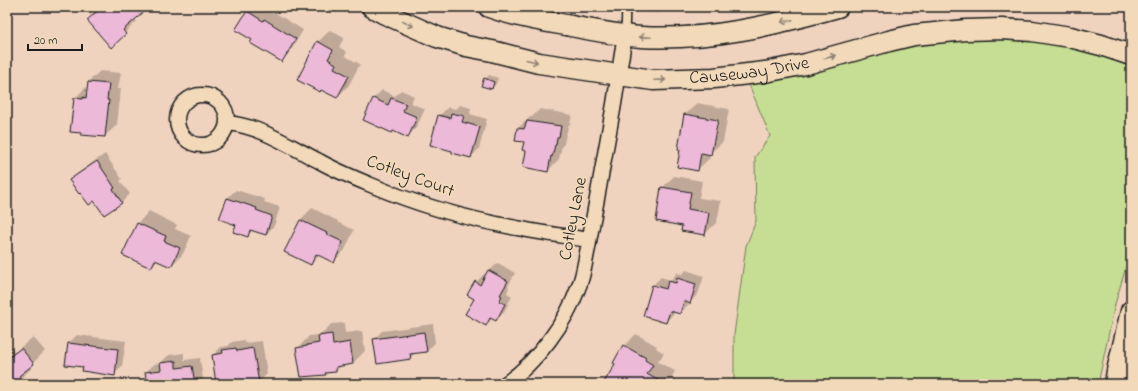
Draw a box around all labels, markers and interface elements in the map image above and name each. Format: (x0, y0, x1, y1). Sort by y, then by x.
one-way arrow (781, 17, 794, 25)
one-way arrow (401, 21, 413, 28)
scale bar (28, 26, 82, 52)
text: 20 m (34, 32, 57, 50)
one-way arrow (639, 33, 652, 40)
street label: Causeway Drive (689, 50, 812, 92)
one-way arrow (823, 53, 836, 60)
one-way arrow (525, 57, 538, 65)
one-way arrow (653, 76, 666, 84)
street label: Cotley Court (362, 149, 458, 205)
street label: Cotley Lane (553, 174, 595, 263)

